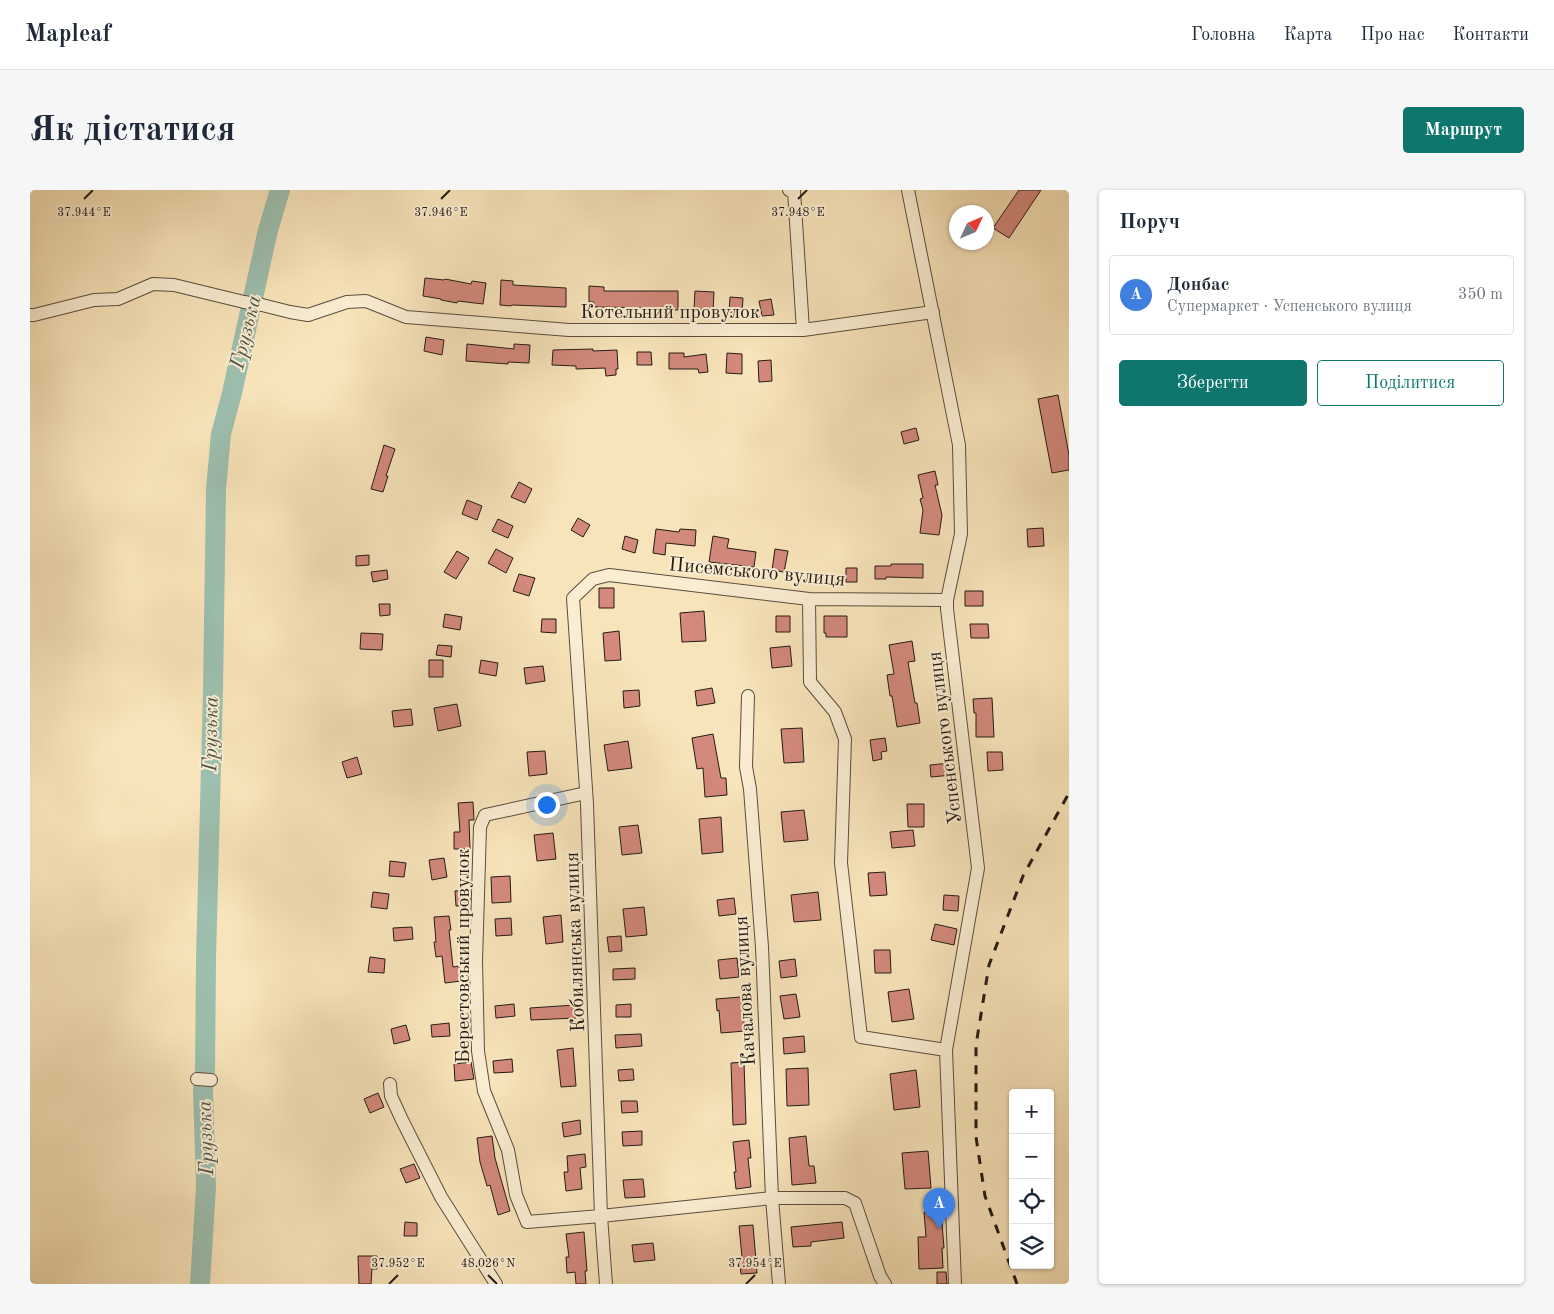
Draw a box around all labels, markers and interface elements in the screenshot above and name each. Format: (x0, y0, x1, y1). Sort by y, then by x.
text: Mapleaf (25, 23, 111, 47)
text: Головна (1191, 26, 1256, 44)
text: Карта (1284, 26, 1332, 44)
text: Про нас (1360, 26, 1425, 44)
text: Контакти (1453, 26, 1529, 44)
button: Маршрут (1403, 107, 1524, 153)
text: Як дістатися (30, 113, 235, 148)
north arrow (949, 205, 994, 250)
text: 37.944°E (57, 207, 111, 219)
text: 37.946°E (414, 207, 468, 219)
text: 37.948°E (771, 207, 825, 219)
text: Поруч (1119, 212, 1180, 233)
text: Донбас (1167, 276, 1230, 295)
text: A (1130, 287, 1142, 303)
text: 350 m (1458, 287, 1503, 303)
water label: Грузька (227, 293, 266, 373)
text: Супермаркет · Успенського вулиця (1167, 299, 1412, 315)
street label: Котельний провулок (580, 303, 760, 323)
button: Зберегти (1119, 360, 1307, 406)
button: Поділитися (1317, 360, 1504, 406)
street label: Писемського вулиця (668, 555, 846, 591)
street label: Успенського вулиця (925, 650, 967, 825)
water label: Грузька (200, 696, 223, 773)
your location (534, 792, 560, 818)
street label: Берестовський провулок (454, 848, 474, 1064)
street label: Кобилянська вулиця (563, 851, 589, 1032)
street label: Качалова вулиця (732, 915, 760, 1067)
map controls (1009, 1089, 1054, 1269)
button: + (1009, 1089, 1054, 1134)
water label: Грузька (195, 1100, 218, 1177)
button: − (1009, 1134, 1054, 1179)
button: locate (1009, 1179, 1054, 1224)
pin: A (923, 1188, 955, 1229)
button: layers (1009, 1224, 1054, 1269)
text: 37.952°E (371, 1257, 425, 1270)
text: 37.954°E (728, 1257, 782, 1270)
text: 48.026°N (461, 1258, 515, 1270)

